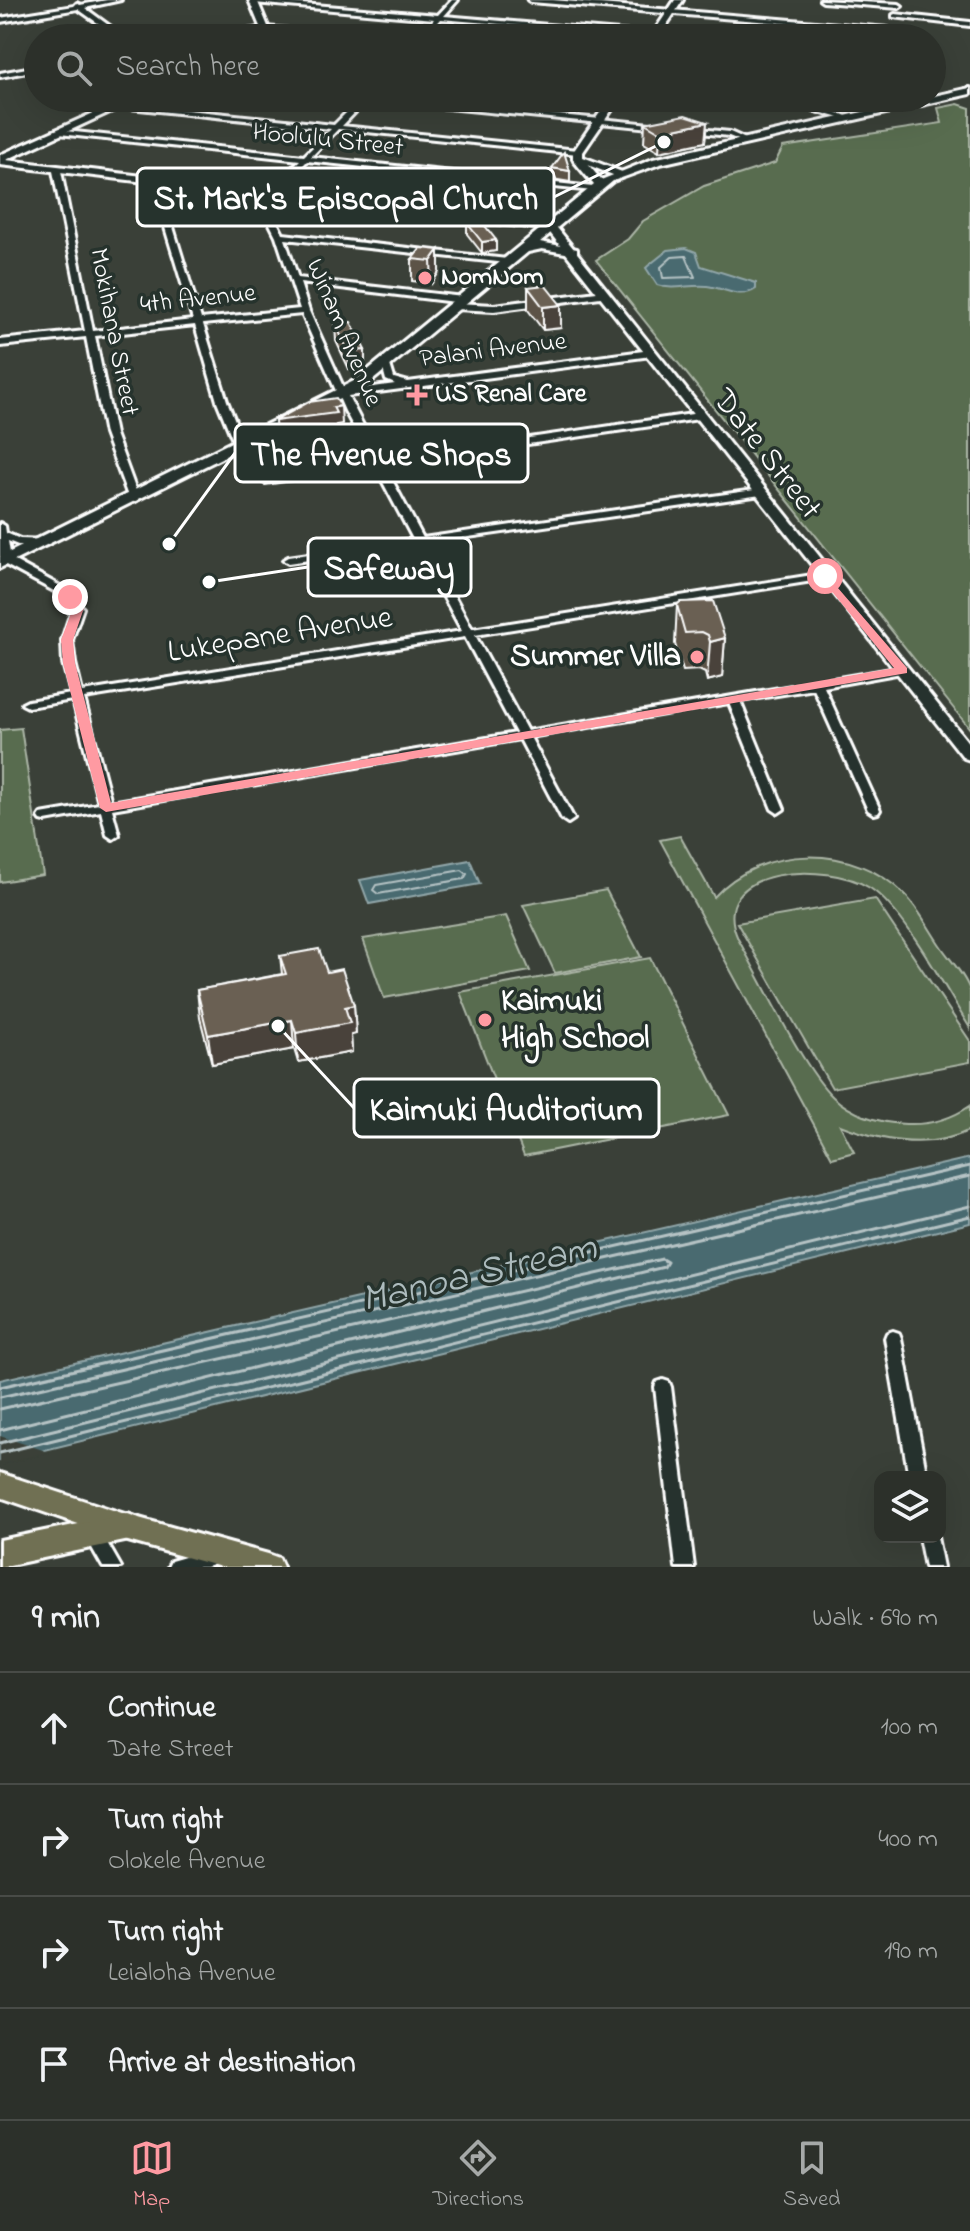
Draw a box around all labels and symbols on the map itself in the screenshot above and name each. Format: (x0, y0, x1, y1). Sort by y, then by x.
street label: Hoolulu Street (251, 114, 406, 168)
callout: St. Mark's Episcopal Church (137, 168, 554, 226)
text: St. Mark's Episcopal Church (154, 176, 538, 226)
street label: Mokihana Street (78, 245, 148, 419)
street label: Winam Avenue (295, 253, 391, 413)
place label: NomNom (441, 259, 544, 297)
marker: NomNom (416, 269, 434, 287)
street label: 4th Avenue (138, 275, 258, 325)
street label: Palani Avenue (417, 323, 569, 379)
place label: US Renal Care (435, 376, 588, 414)
street label: Date Street (699, 379, 832, 531)
marker: US Renal Care (406, 384, 428, 406)
callout: The Avenue Shops (235, 424, 528, 482)
text: The Avenue Shops (251, 432, 511, 482)
callout: Safeway (308, 538, 471, 596)
text: Safeway (324, 546, 454, 597)
route start (807, 558, 843, 594)
route end (52, 579, 88, 615)
street label: Lukepane Avenue (164, 595, 396, 677)
place label: Summer Villa (510, 634, 681, 681)
marker: Summer Villa (688, 648, 706, 666)
place label: Kaimuki High School (501, 979, 649, 1064)
marker: Kaimuki High School (476, 1011, 494, 1029)
callout: Kaimuki Auditorium (354, 1079, 659, 1137)
text: Kaimuki Auditorium (369, 1087, 643, 1137)
water label: Manoa Stream (355, 1219, 604, 1331)

